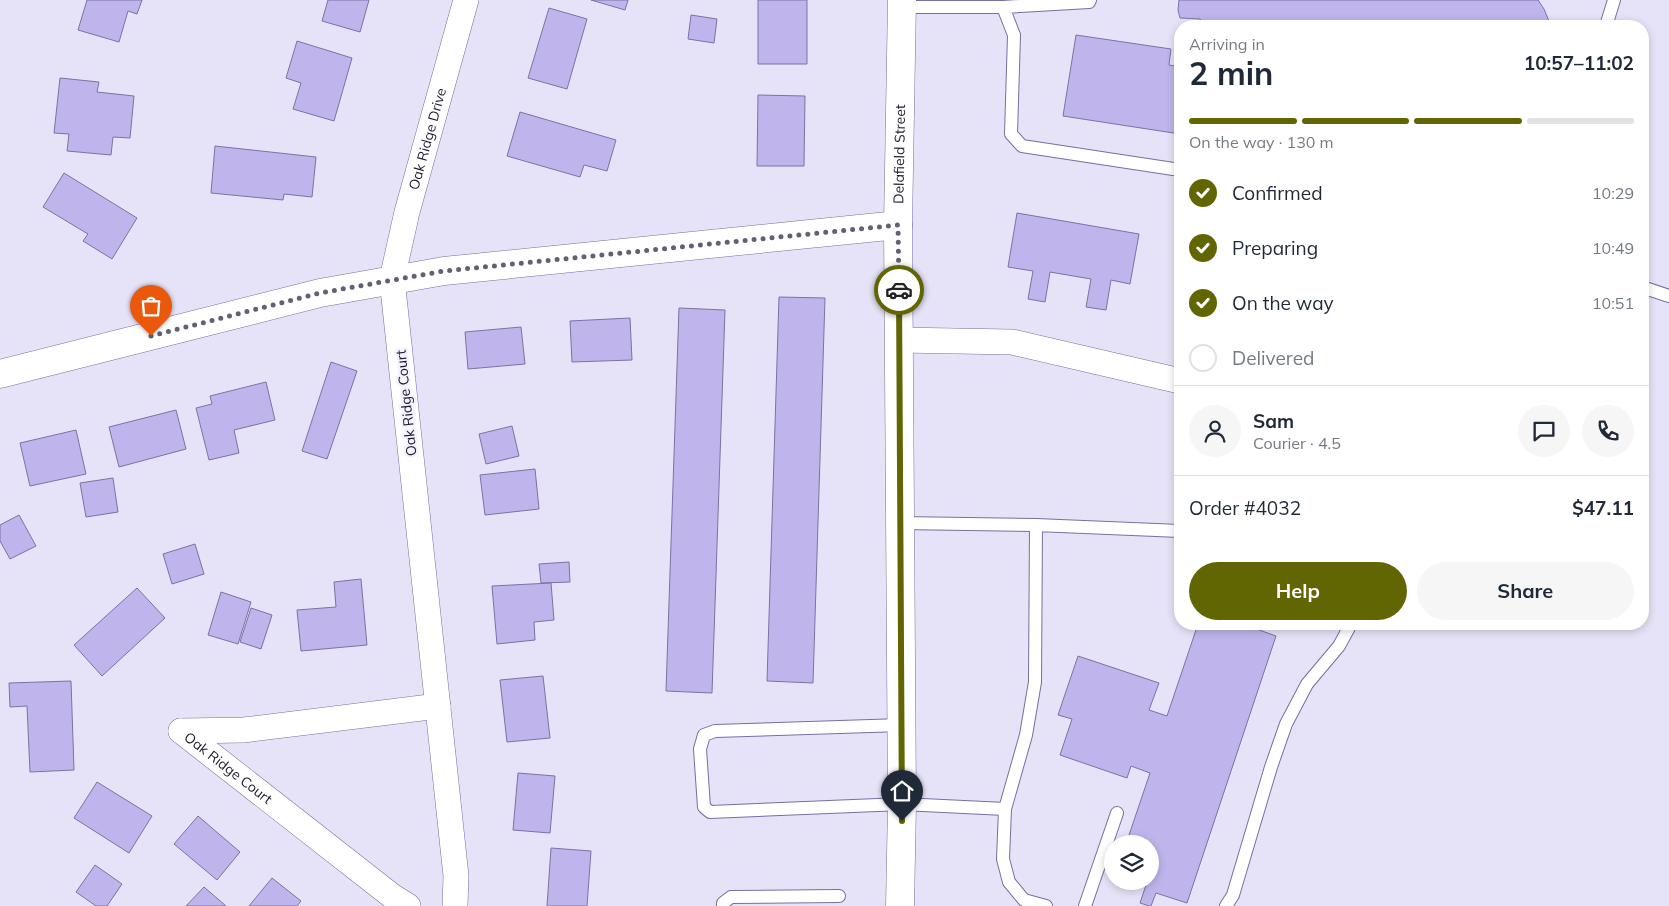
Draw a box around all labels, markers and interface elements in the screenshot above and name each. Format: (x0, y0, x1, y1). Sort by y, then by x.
text: Arriving in (1189, 34, 1265, 54)
text: 10:57–11:02 (1524, 51, 1634, 75)
text: 2 min (1189, 53, 1273, 93)
street label: Oak Ridge Drive (405, 86, 450, 192)
street label: Delafield Street (889, 104, 909, 204)
text: On the way · 130 m (1189, 132, 1334, 152)
icon: check (1189, 179, 1217, 207)
text: Confirmed (1232, 181, 1323, 205)
text: 10:29 (1592, 183, 1634, 203)
icon: check (1189, 234, 1217, 262)
text: Preparing (1232, 236, 1318, 260)
text: 10:49 (1592, 238, 1634, 258)
courier (874, 265, 924, 315)
icon: car (885, 276, 913, 304)
pin (130, 285, 172, 336)
icon: check (1189, 289, 1217, 317)
text: On the way (1232, 291, 1334, 315)
icon: bag (137, 292, 165, 320)
text: 10:51 (1592, 293, 1634, 313)
text: Delivered (1232, 346, 1314, 370)
street label: Oak Ridge Court (391, 349, 421, 457)
button: person (1189, 405, 1241, 457)
button: chat (1518, 405, 1570, 457)
button: phone (1582, 405, 1634, 457)
text: Sam (1253, 409, 1294, 433)
text: Courier · 4.5 (1253, 433, 1341, 453)
text: Order #4032 (1189, 496, 1301, 520)
text: $47.11 (1572, 496, 1634, 520)
button: Help (1189, 562, 1407, 620)
button: Share (1417, 562, 1634, 620)
street label: Oak Ridge Court (181, 728, 276, 808)
pin (881, 770, 923, 821)
icon: home (888, 777, 916, 805)
map controls (1104, 835, 1159, 890)
button: layers (1104, 835, 1159, 890)

